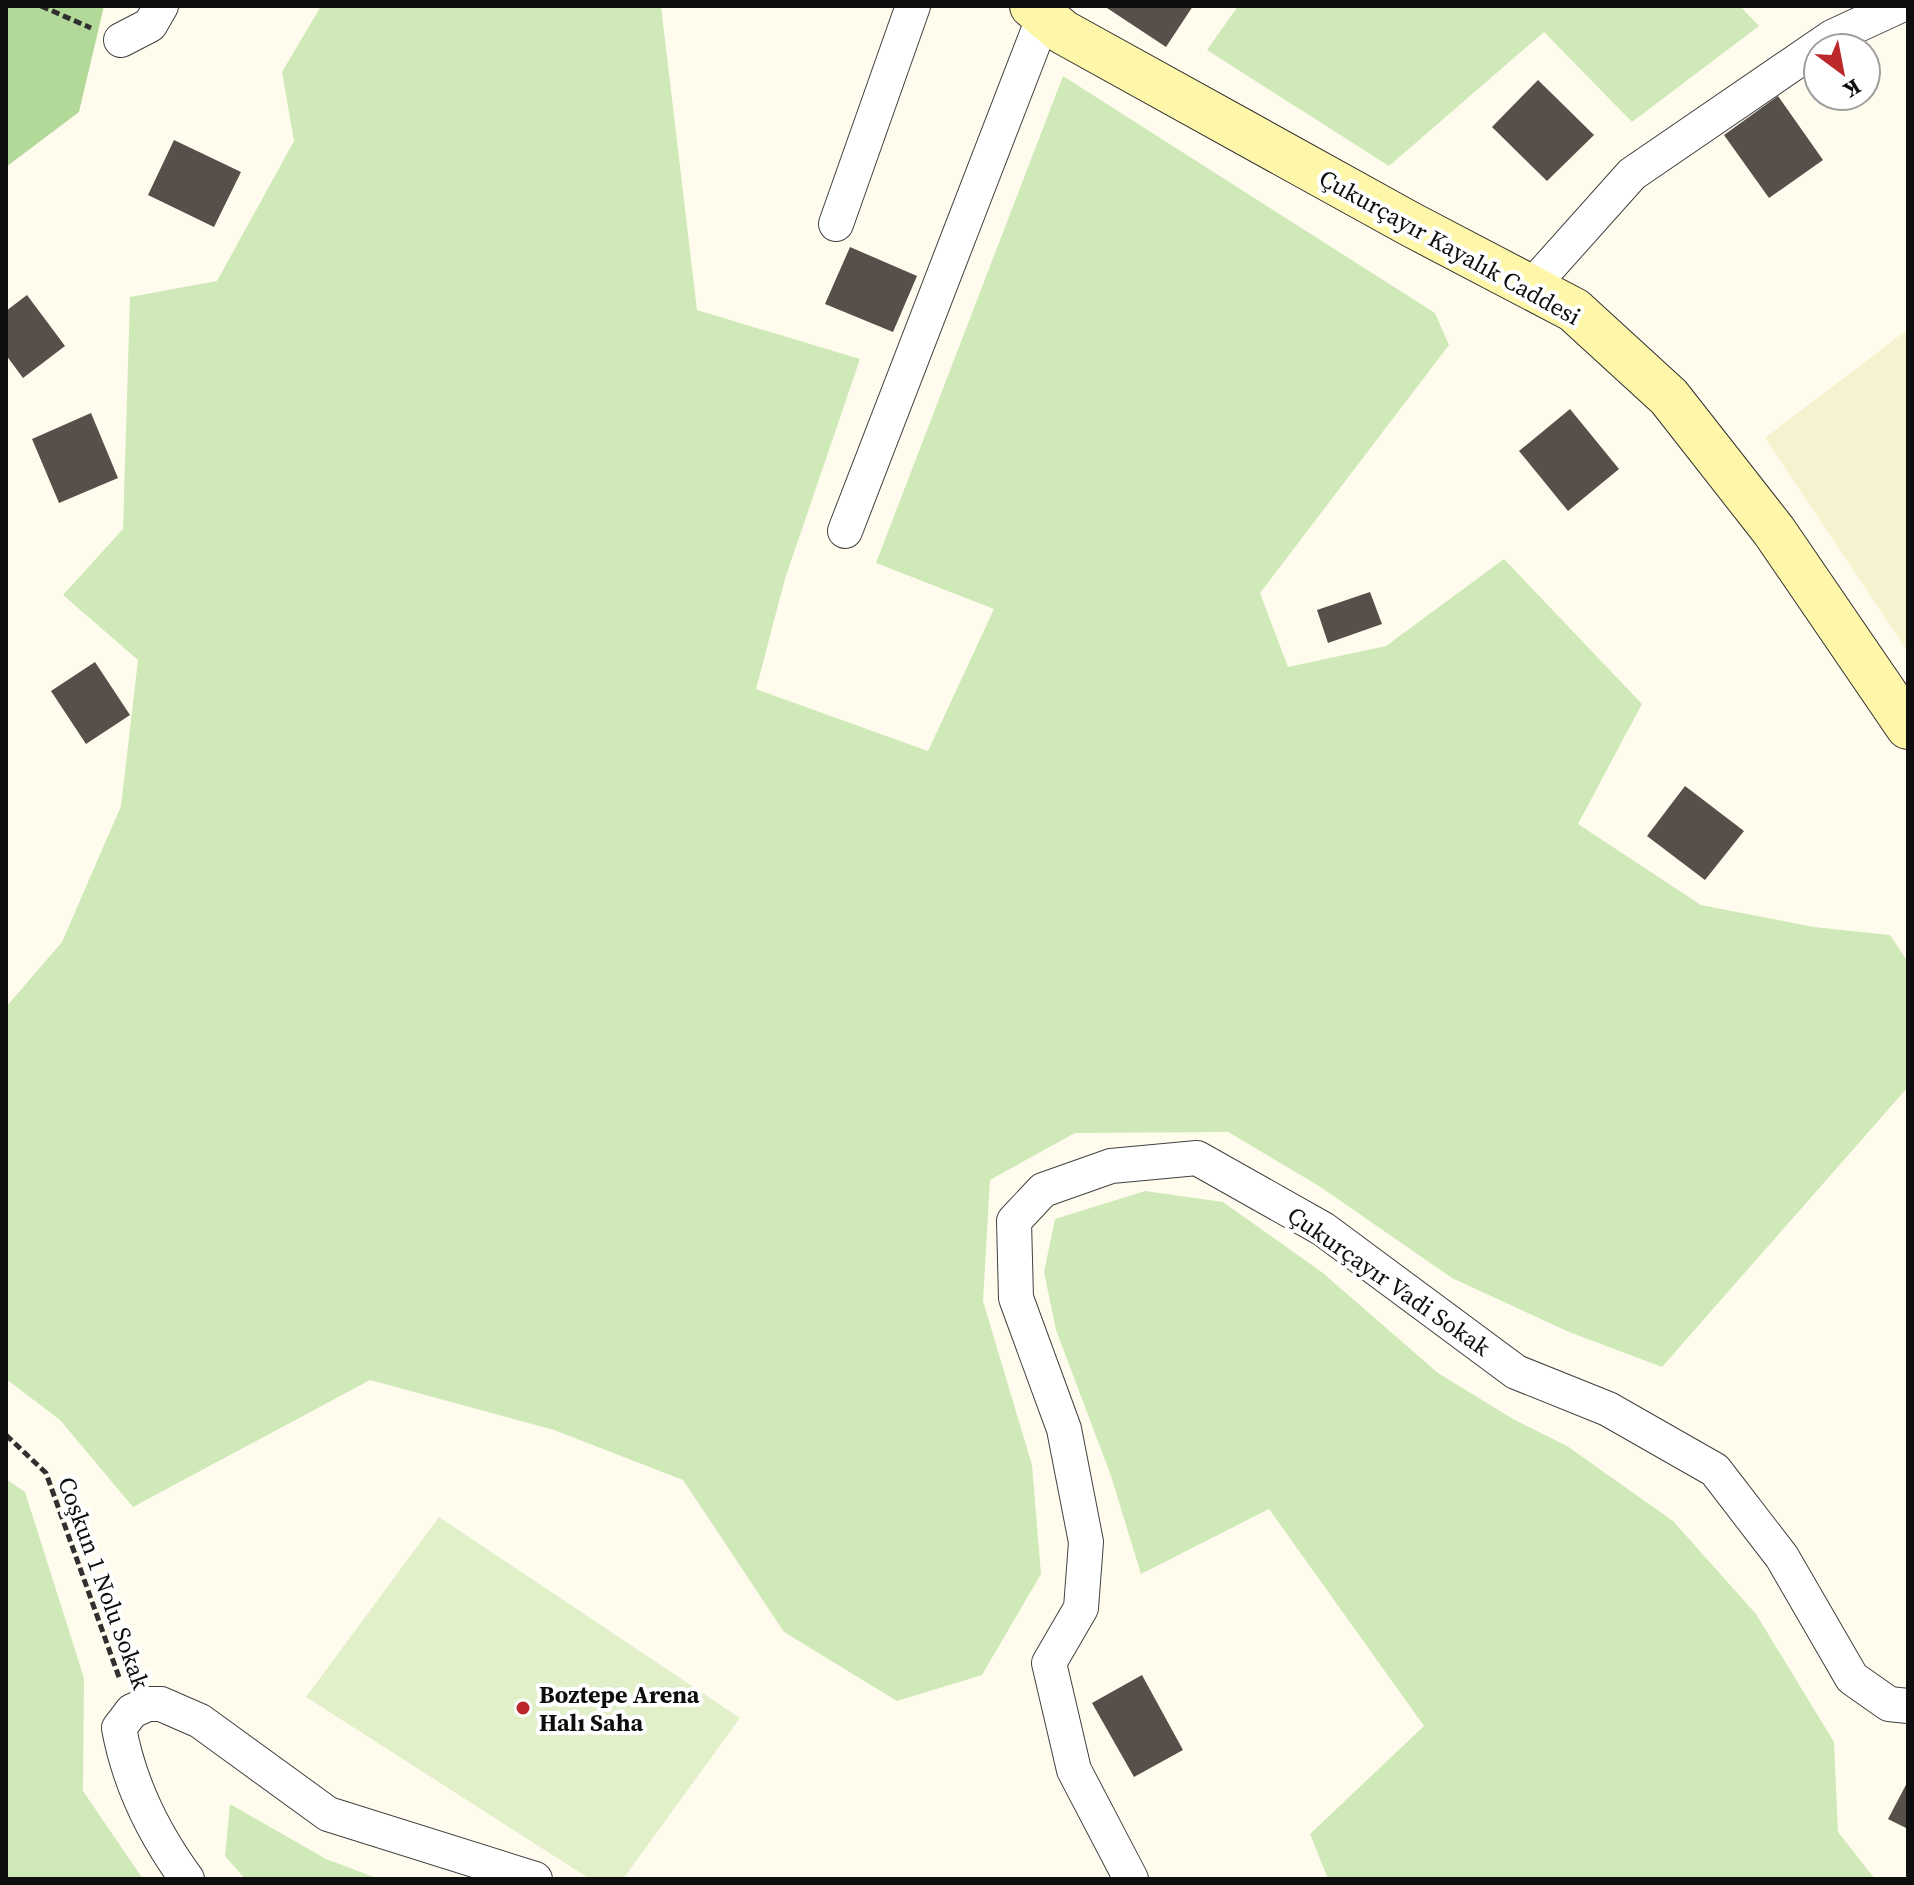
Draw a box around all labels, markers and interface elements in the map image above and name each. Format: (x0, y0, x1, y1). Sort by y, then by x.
north arrow (1802, 32, 1882, 112)
text: K (1838, 72, 1867, 106)
street label: Çukurçayır Kayalık Caddesi (1313, 161, 1587, 333)
street label: Çukurçayır Vadi Sokak (1281, 1198, 1498, 1364)
street label: Coşkun 1 Nolu Sokak (50, 1472, 158, 1695)
place label: Boztepe Arena Halı Saha (539, 1678, 700, 1739)
marker: Boztepe Arena Halı Saha (514, 1699, 532, 1717)

